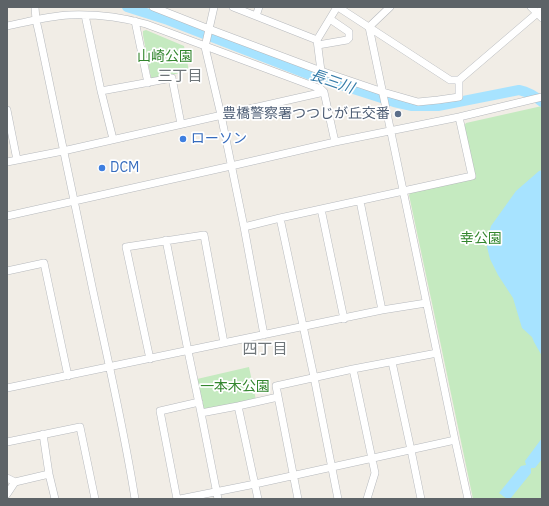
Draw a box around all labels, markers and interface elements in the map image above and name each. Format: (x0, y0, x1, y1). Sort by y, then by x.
park label: 山崎公園 (137, 49, 193, 65)
water label: 長三川 (308, 66, 356, 98)
district label: 三丁目 (158, 68, 202, 86)
place label: 豊橋警察署つつじが丘交番 (222, 106, 390, 122)
marker: 豊橋警察署つつじが丘交番 (393, 109, 403, 119)
place label: ローソン (191, 131, 247, 147)
marker: ローソン (178, 134, 188, 144)
place label: DCM (110, 160, 139, 176)
marker: DCM (97, 163, 107, 173)
park label: 幸公園 (460, 231, 502, 247)
district label: 四丁目 (243, 341, 287, 359)
park label: 一本木公園 (200, 379, 270, 395)

